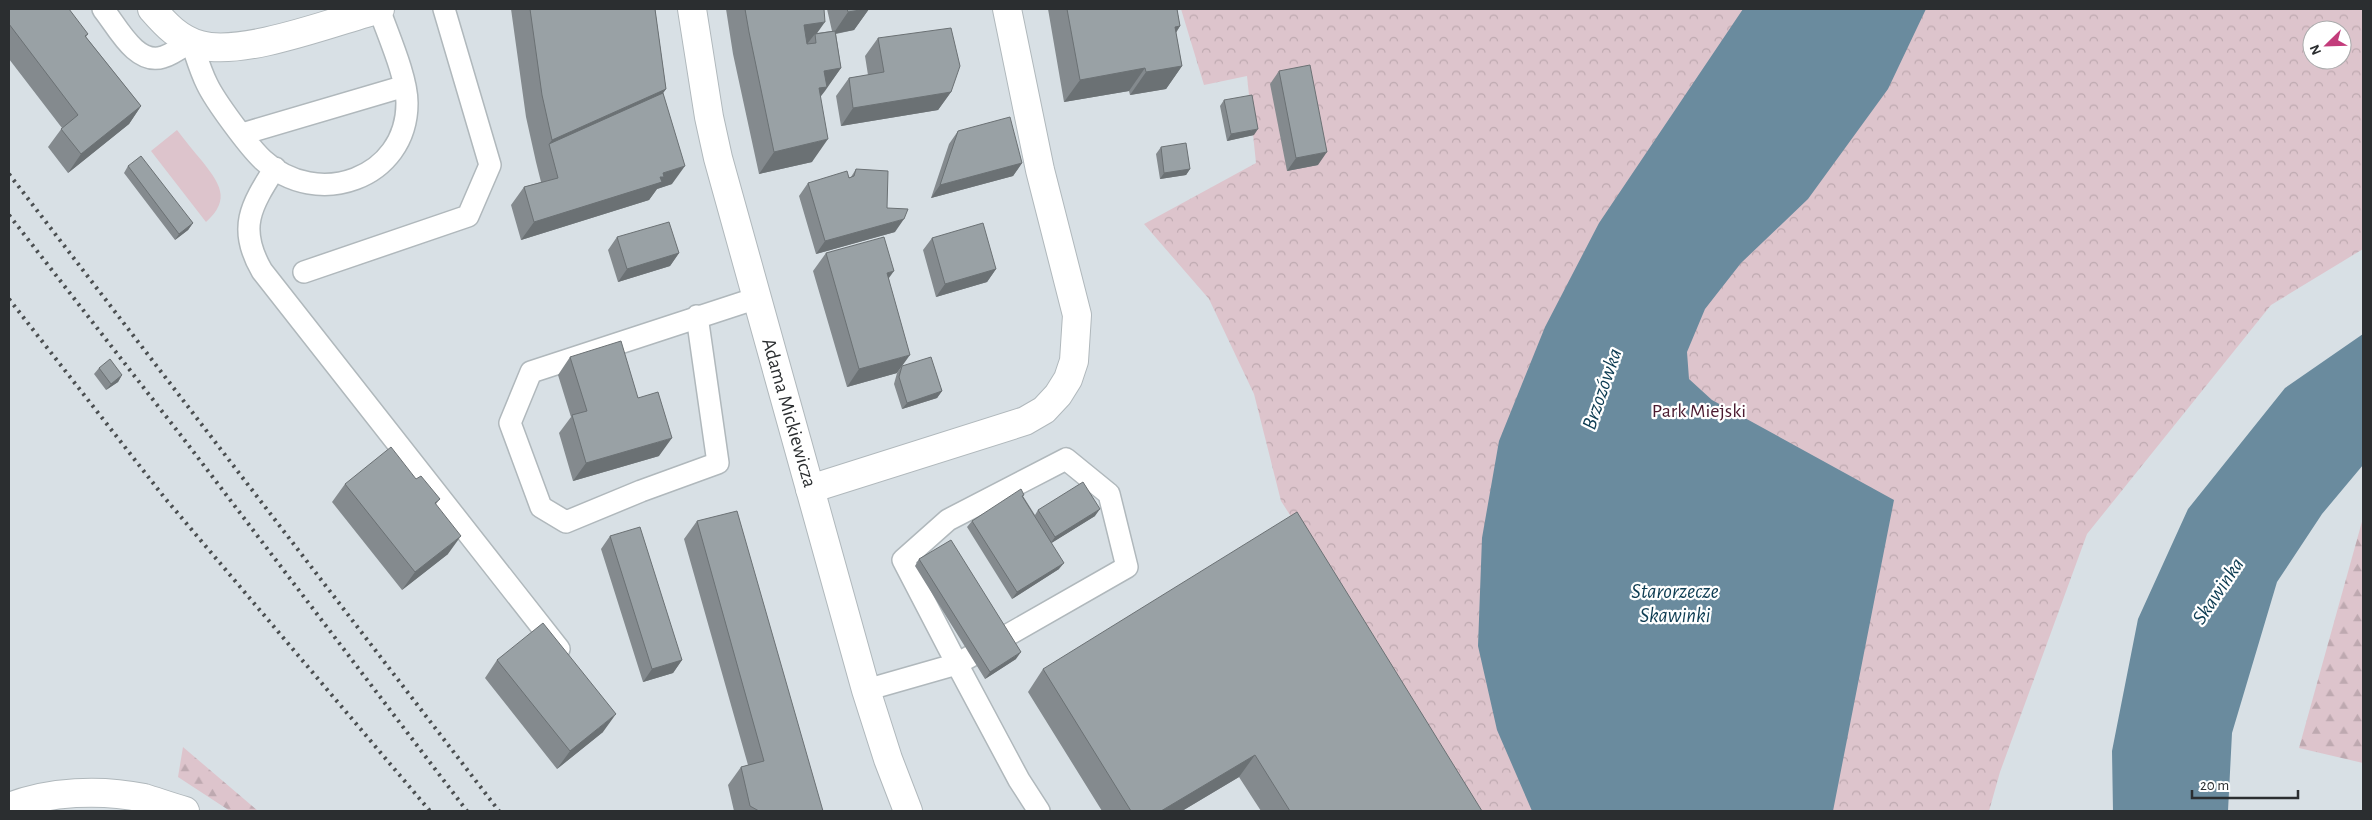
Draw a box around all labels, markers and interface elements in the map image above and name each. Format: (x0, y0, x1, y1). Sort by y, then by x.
north arrow (2302, 20, 2352, 70)
text: N (2308, 42, 2324, 57)
street label: Adama Mickiewicza (758, 336, 820, 490)
water label: Brzozówka (1578, 346, 1626, 432)
park label: Park Miejski (1652, 401, 1746, 421)
water label: Skawinka (2188, 554, 2248, 628)
water label: Starorzecze Skawinki (1631, 581, 1719, 626)
scale bar (2192, 768, 2298, 800)
text: 20 m (2200, 778, 2229, 793)

